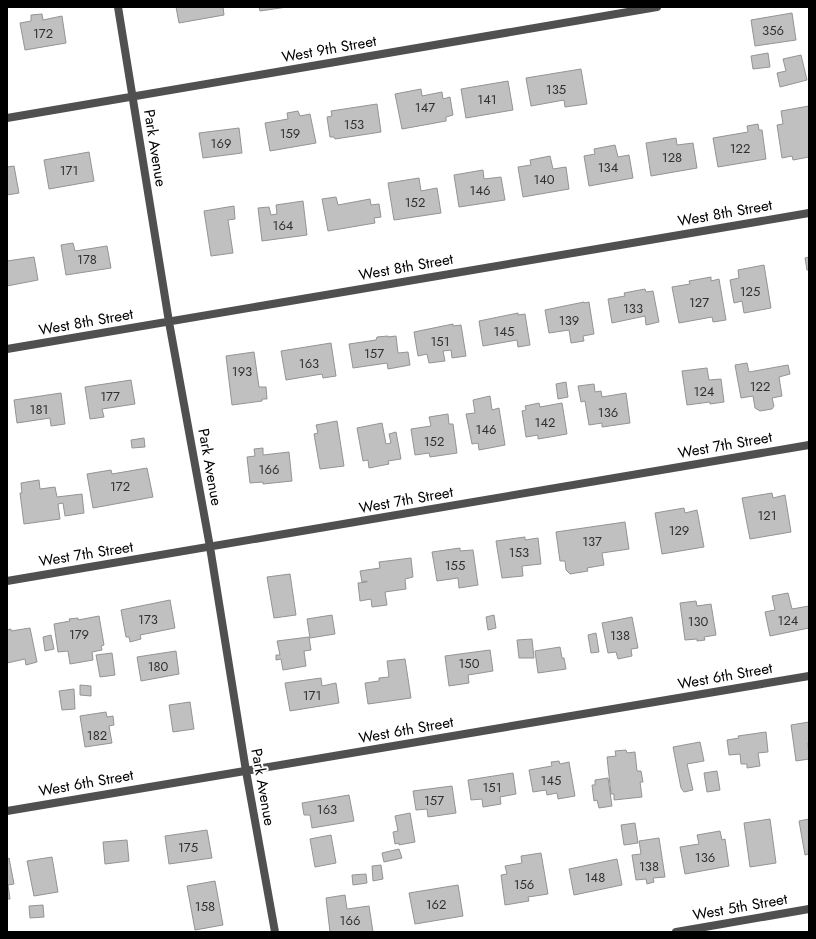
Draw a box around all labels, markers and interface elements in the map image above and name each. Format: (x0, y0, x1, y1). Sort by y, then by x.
house number: 356 (762, 21, 784, 40)
house number: 172 (33, 24, 53, 43)
street label: West 9th Street (280, 30, 379, 68)
house number: 135 (546, 80, 566, 99)
house number: 141 (477, 90, 497, 109)
house number: 147 (415, 98, 435, 117)
street label: Park Avenue (138, 108, 172, 188)
house number: 153 (344, 115, 364, 134)
house number: 159 (280, 124, 300, 143)
house number: 169 (211, 134, 231, 153)
house number: 122 (730, 139, 750, 158)
house number: 128 (662, 148, 682, 167)
house number: 134 (598, 158, 619, 177)
house number: 171 (60, 161, 78, 180)
house number: 140 (533, 170, 555, 189)
house number: 146 (470, 181, 490, 200)
house number: 152 (405, 193, 425, 212)
street label: West 8th Street (676, 194, 774, 232)
house number: 164 (273, 216, 294, 235)
street label: West 8th Street (357, 248, 455, 286)
house number: 178 (77, 250, 97, 269)
house number: 125 (740, 282, 760, 301)
house number: 127 (689, 293, 709, 312)
house number: 133 (623, 299, 643, 318)
street label: West 8th Street (37, 303, 135, 341)
house number: 139 (559, 311, 579, 330)
house number: 145 (494, 322, 514, 341)
house number: 151 (430, 332, 450, 351)
house number: 157 (364, 344, 384, 363)
house number: 163 (299, 354, 319, 373)
house number: 193 (232, 362, 252, 381)
house number: 122 (750, 377, 770, 396)
house number: 124 (694, 382, 715, 401)
house number: 177 (100, 387, 120, 406)
house number: 181 (30, 400, 48, 419)
house number: 136 (598, 403, 618, 422)
house number: 142 (535, 413, 555, 432)
house number: 146 (476, 420, 496, 439)
street label: West 7th Street (676, 426, 774, 464)
street label: Park Avenue (192, 427, 228, 508)
house number: 152 (424, 432, 444, 451)
house number: 166 (259, 460, 279, 479)
house number: 172 (110, 477, 130, 496)
street label: West 7th Street (357, 481, 455, 519)
house number: 121 (757, 506, 777, 525)
house number: 129 (669, 521, 689, 540)
house number: 137 (582, 532, 602, 551)
street label: West 7th Street (37, 536, 135, 572)
house number: 153 (509, 543, 529, 562)
house number: 155 (445, 556, 465, 575)
house number: 173 (138, 610, 158, 629)
house number: 124 (778, 611, 799, 630)
house number: 130 (688, 612, 709, 631)
house number: 179 (69, 625, 89, 644)
house number: 138 (610, 626, 630, 645)
house number: 150 (459, 654, 480, 673)
house number: 180 (148, 657, 169, 676)
street label: West 6th Street (676, 657, 775, 695)
house number: 171 (303, 686, 321, 705)
street label: West 6th Street (357, 711, 456, 749)
house number: 182 (87, 726, 107, 745)
street label: Park Avenue (245, 747, 281, 828)
street label: West 6th Street (37, 764, 136, 802)
house number: 145 (541, 771, 561, 790)
house number: 151 (482, 778, 502, 797)
house number: 157 (424, 791, 444, 810)
house number: 163 (317, 800, 337, 819)
house number: 175 (178, 838, 198, 857)
house number: 136 (695, 848, 715, 867)
house number: 138 (639, 857, 659, 876)
house number: 148 (585, 868, 605, 887)
house number: 156 (514, 875, 534, 894)
street label: West 5th Street (691, 888, 789, 926)
house number: 162 (426, 895, 446, 914)
house number: 158 (195, 897, 215, 916)
house number: 166 (340, 911, 360, 930)

